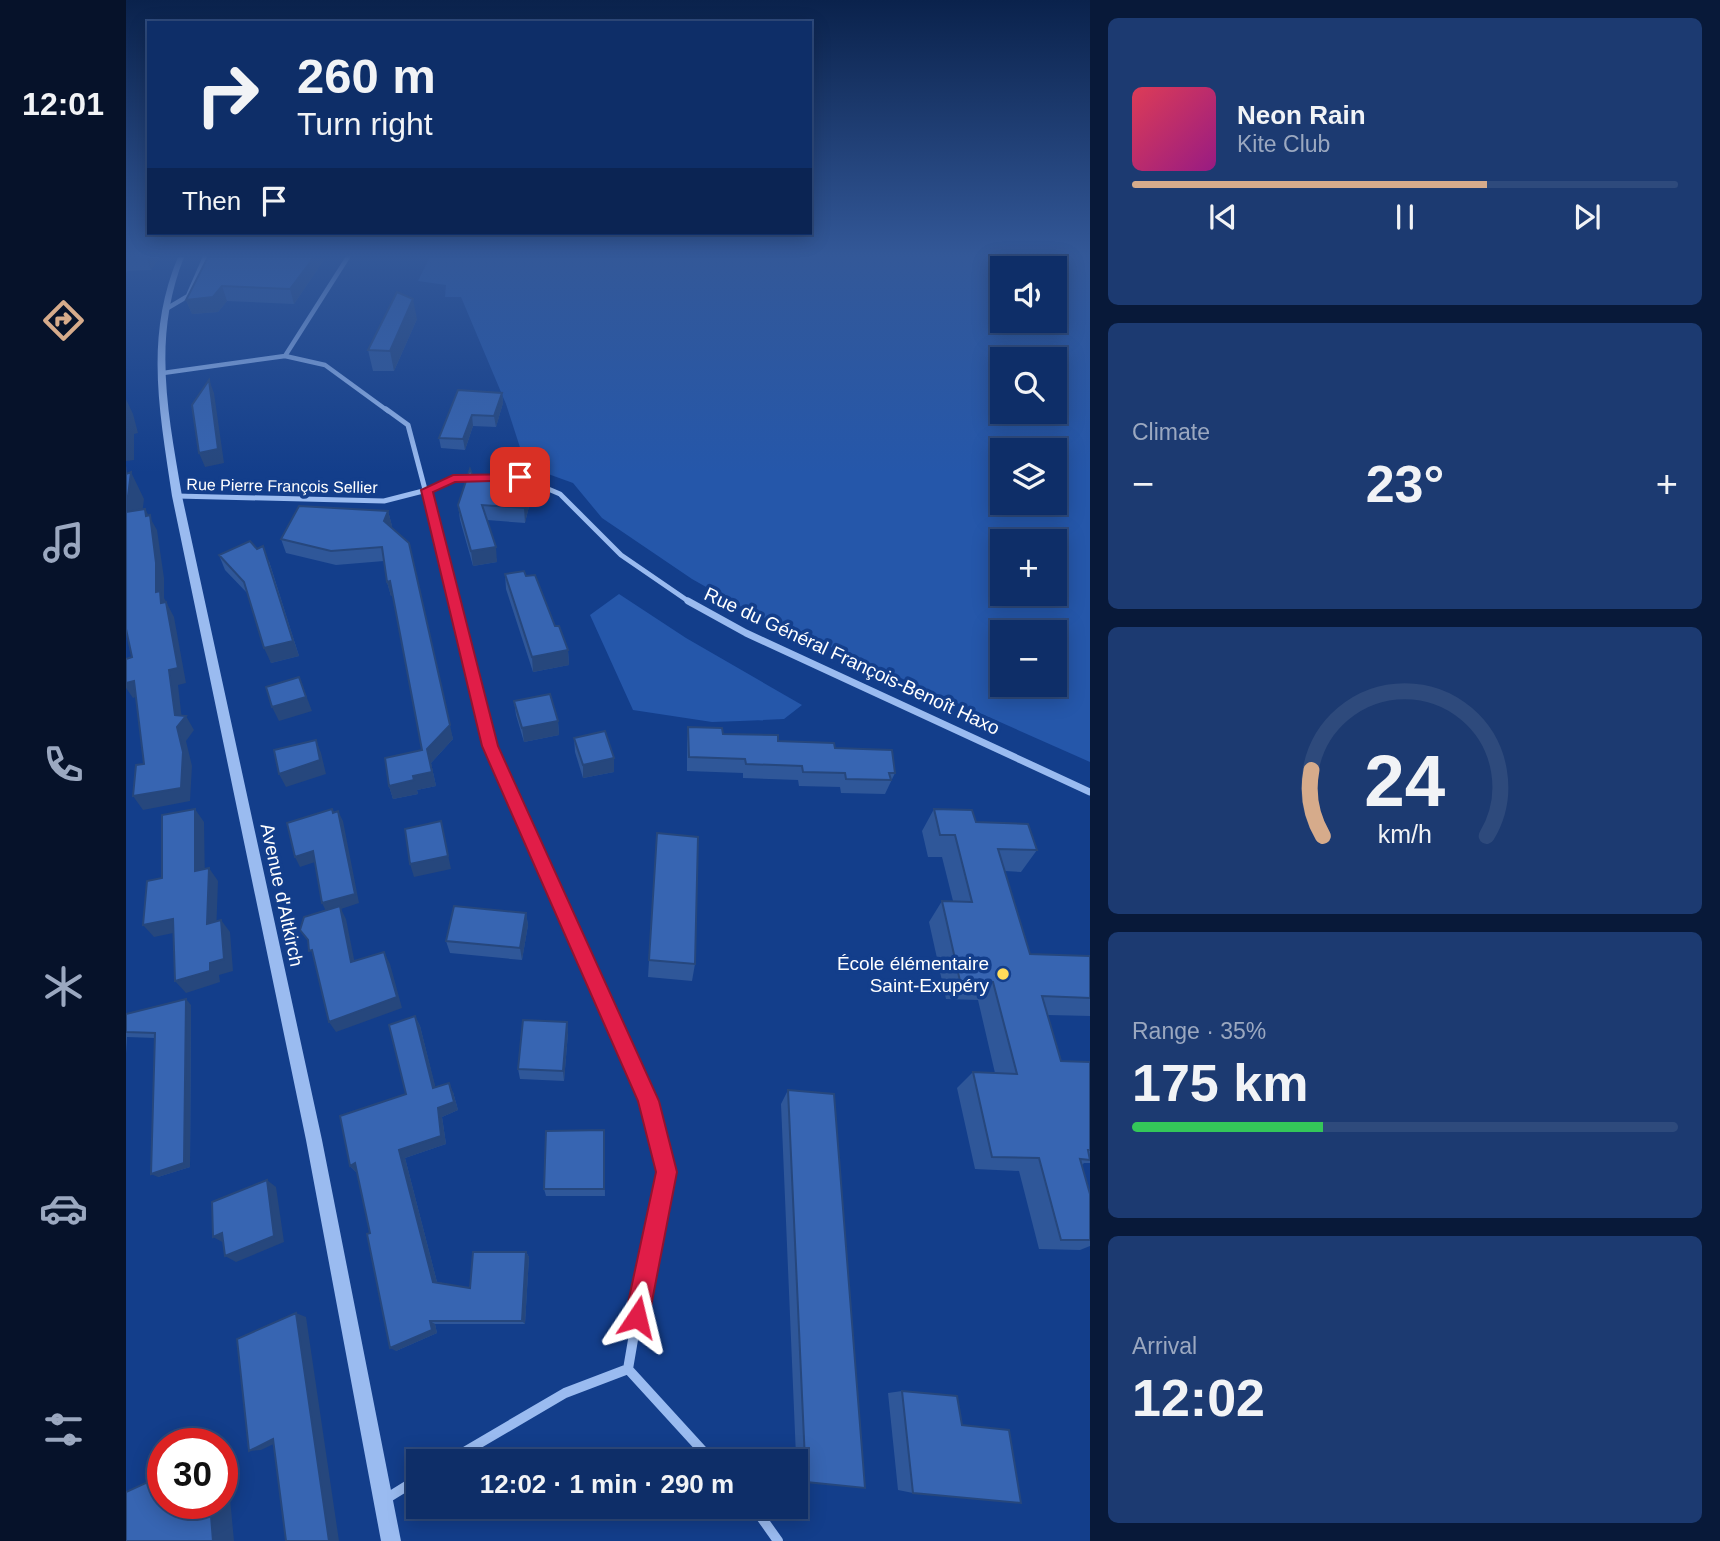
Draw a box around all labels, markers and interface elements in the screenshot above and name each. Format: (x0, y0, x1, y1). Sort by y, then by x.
icon: right (182, 49, 273, 140)
text: 260 m (297, 49, 436, 103)
text: 12:01 (22, 86, 104, 122)
text: Neon Rain (1237, 100, 1366, 130)
text: Turn right (297, 106, 433, 142)
text: Kite Club (1237, 131, 1330, 157)
icon: arrive (255, 182, 293, 220)
text: Then (182, 186, 241, 216)
icon: previous (1204, 198, 1242, 236)
icon: pause (1386, 198, 1424, 236)
icon: next (1568, 198, 1606, 236)
map controls (990, 256, 1067, 697)
button: sound (990, 256, 1067, 333)
icon: directions (39, 296, 88, 345)
button: search (990, 347, 1067, 424)
text: Climate (1132, 419, 1210, 445)
button: layers (990, 438, 1067, 515)
pin (490, 447, 550, 507)
text: 23° (1366, 455, 1444, 513)
icon: arrive (501, 458, 539, 496)
text: − (1132, 463, 1154, 505)
text: + (1656, 463, 1678, 505)
street label: Rue Pierre François Sellier (186, 476, 378, 496)
icon: music (39, 518, 88, 567)
button: + (990, 529, 1067, 606)
street label: Rue du Général François-Benoît Haxo (701, 583, 1003, 739)
button: − (990, 620, 1067, 697)
icon: phone (39, 740, 88, 789)
text: 24 (1365, 741, 1446, 822)
text: km/h (1378, 820, 1432, 848)
street label: Avenue d'Altkirch (257, 821, 307, 969)
place label: École élémentaire Saint-Exupéry (837, 953, 989, 996)
icon: climate (39, 962, 88, 1011)
marker: École élémentaire Saint-Exupéry (995, 966, 1011, 982)
text: Range · 35% (1132, 1018, 1266, 1044)
text: 175 km (1132, 1054, 1308, 1112)
icon: car (39, 1184, 88, 1233)
position arrow (600, 1280, 674, 1354)
text: Arrival (1132, 1333, 1197, 1359)
text: 12:02 (1132, 1369, 1265, 1427)
icon: filters (39, 1405, 88, 1454)
speed limit sign: 30 (147, 1428, 238, 1519)
text: 12:02 · 1 min · 290 m (480, 1469, 734, 1499)

